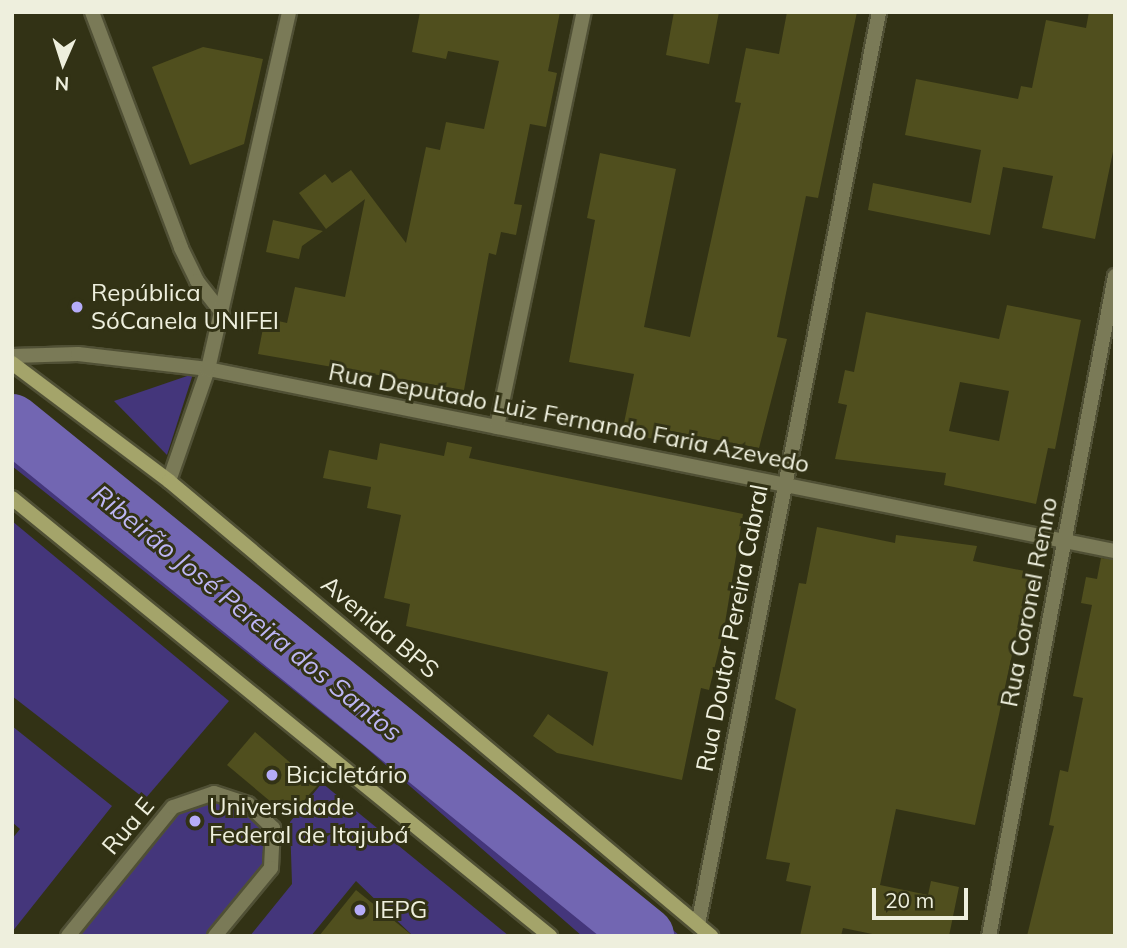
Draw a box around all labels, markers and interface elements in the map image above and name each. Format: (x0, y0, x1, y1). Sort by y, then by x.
north arrow (28, 28, 98, 98)
text: N (54, 72, 70, 96)
place label: República SóCanela UNIFEI (91, 279, 279, 335)
marker: República SóCanela UNIFEI (69, 299, 85, 315)
street label: Rua Deputado Luiz Fernando Faria Azevedo (326, 357, 812, 479)
water label: Ribeirão José Pereira dos Santos (86, 478, 408, 748)
street label: Rua Doutor Pereira Cabral (690, 482, 774, 774)
street label: Rua Coronel Renno (995, 495, 1063, 709)
street label: Avenida BPS (315, 570, 445, 684)
place label: Bicicletário (286, 761, 407, 789)
marker: Bicicletário (264, 767, 280, 783)
street label: Rua E (96, 792, 160, 860)
place label: Universidade Federal de Itajubá (209, 793, 409, 849)
marker: Universidade Federal de Itajubá (187, 813, 203, 829)
scale bar (875, 874, 971, 918)
text: 20 m (885, 887, 934, 913)
place label: IEPG (374, 896, 427, 924)
marker: IEPG (352, 902, 368, 918)

